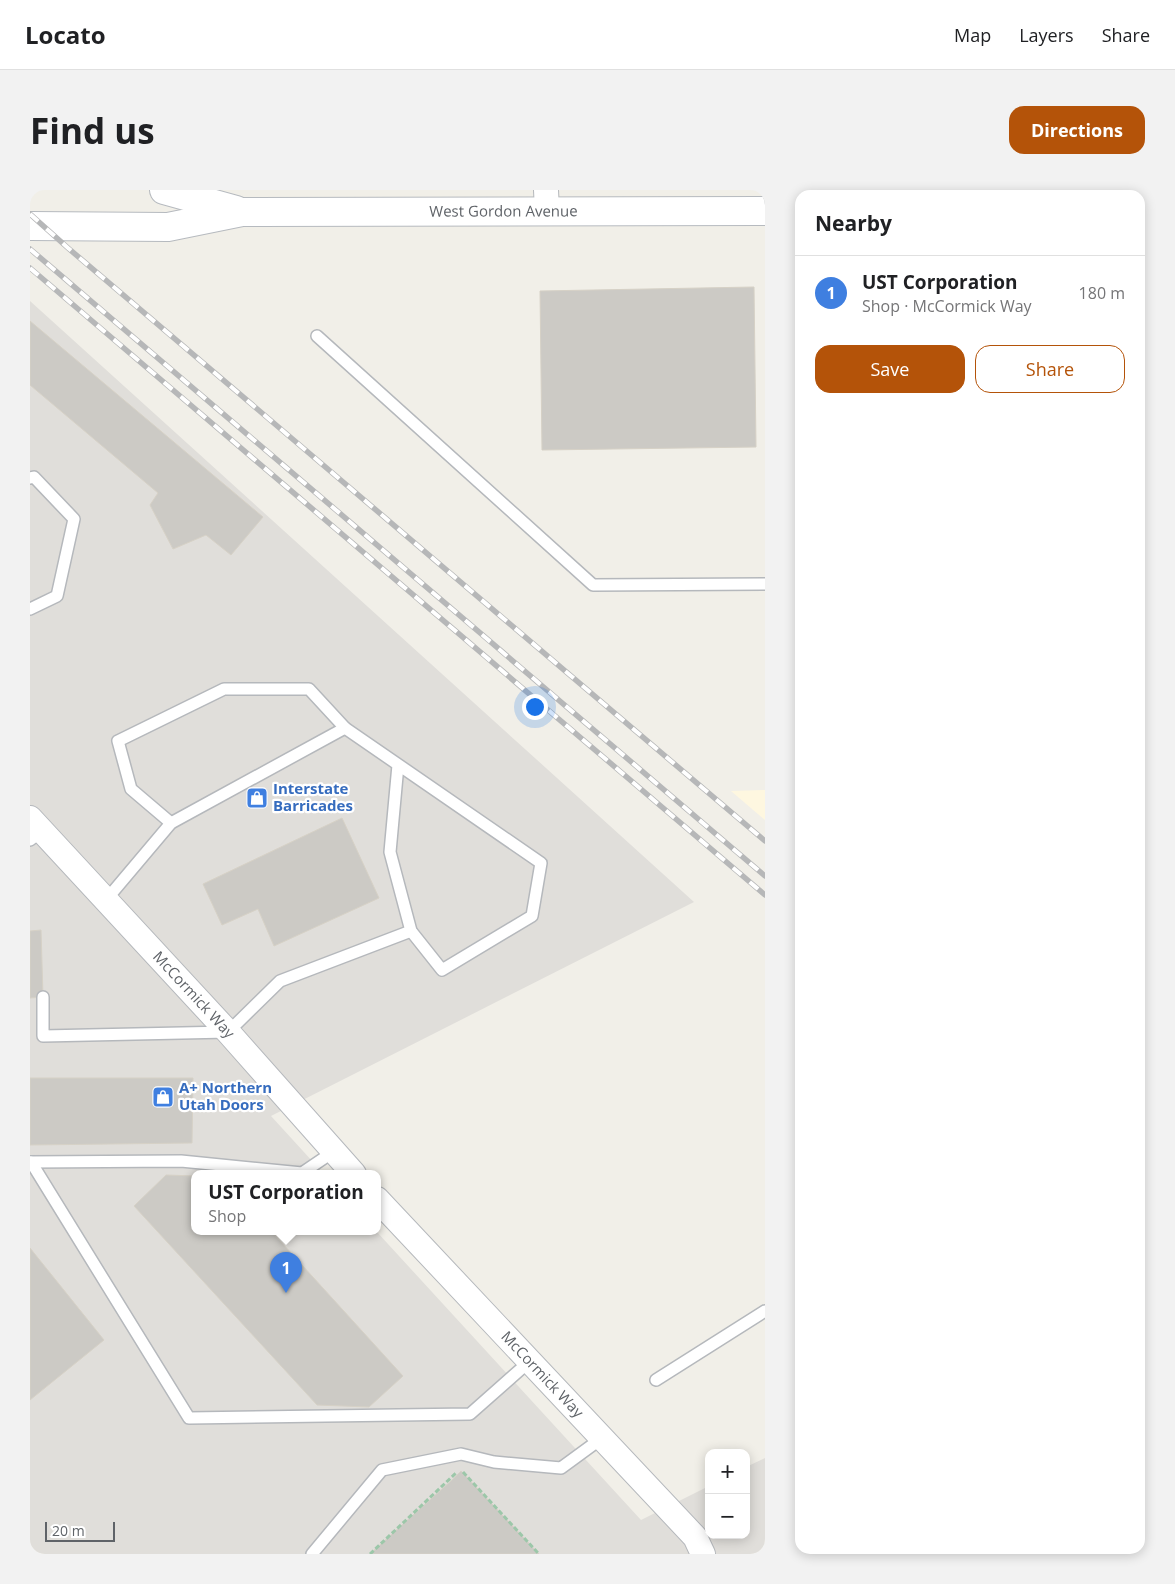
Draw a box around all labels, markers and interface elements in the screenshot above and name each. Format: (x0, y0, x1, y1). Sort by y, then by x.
text: Locato (25, 18, 106, 51)
text: Map (954, 23, 991, 47)
text: Layers (1019, 23, 1074, 47)
text: Share (1102, 23, 1150, 47)
button: Directions (1009, 106, 1145, 154)
text: Find us (30, 107, 155, 154)
street label: West Gordon Avenue (429, 200, 578, 221)
text: Nearby (815, 209, 892, 237)
text: UST Corporation (862, 269, 1017, 295)
text: 1 (826, 282, 836, 304)
text: 180 m (1079, 282, 1125, 304)
text: Shop · McCormick Way (862, 295, 1032, 317)
button: Save (815, 345, 965, 393)
button: Share (975, 345, 1125, 393)
your location (522, 694, 548, 720)
place label: Interstate Barricades (273, 778, 353, 815)
shop icon: Interstate Barricades (245, 786, 269, 810)
street label: McCormick Way (149, 946, 240, 1042)
place label: A+ Northern Utah Doors (179, 1077, 272, 1114)
shop icon: A+ Northern Utah Doors (151, 1085, 175, 1109)
popup (191, 1170, 381, 1235)
text: UST Corporation (208, 1179, 364, 1205)
text: Shop (208, 1205, 246, 1227)
pin: 1 (270, 1252, 302, 1293)
street label: McCormick Way (497, 1326, 589, 1422)
map controls (705, 1449, 750, 1539)
button: + (705, 1449, 750, 1494)
button: − (705, 1494, 750, 1539)
scale bar (45, 1519, 115, 1542)
text: 20 m (52, 1521, 85, 1540)

